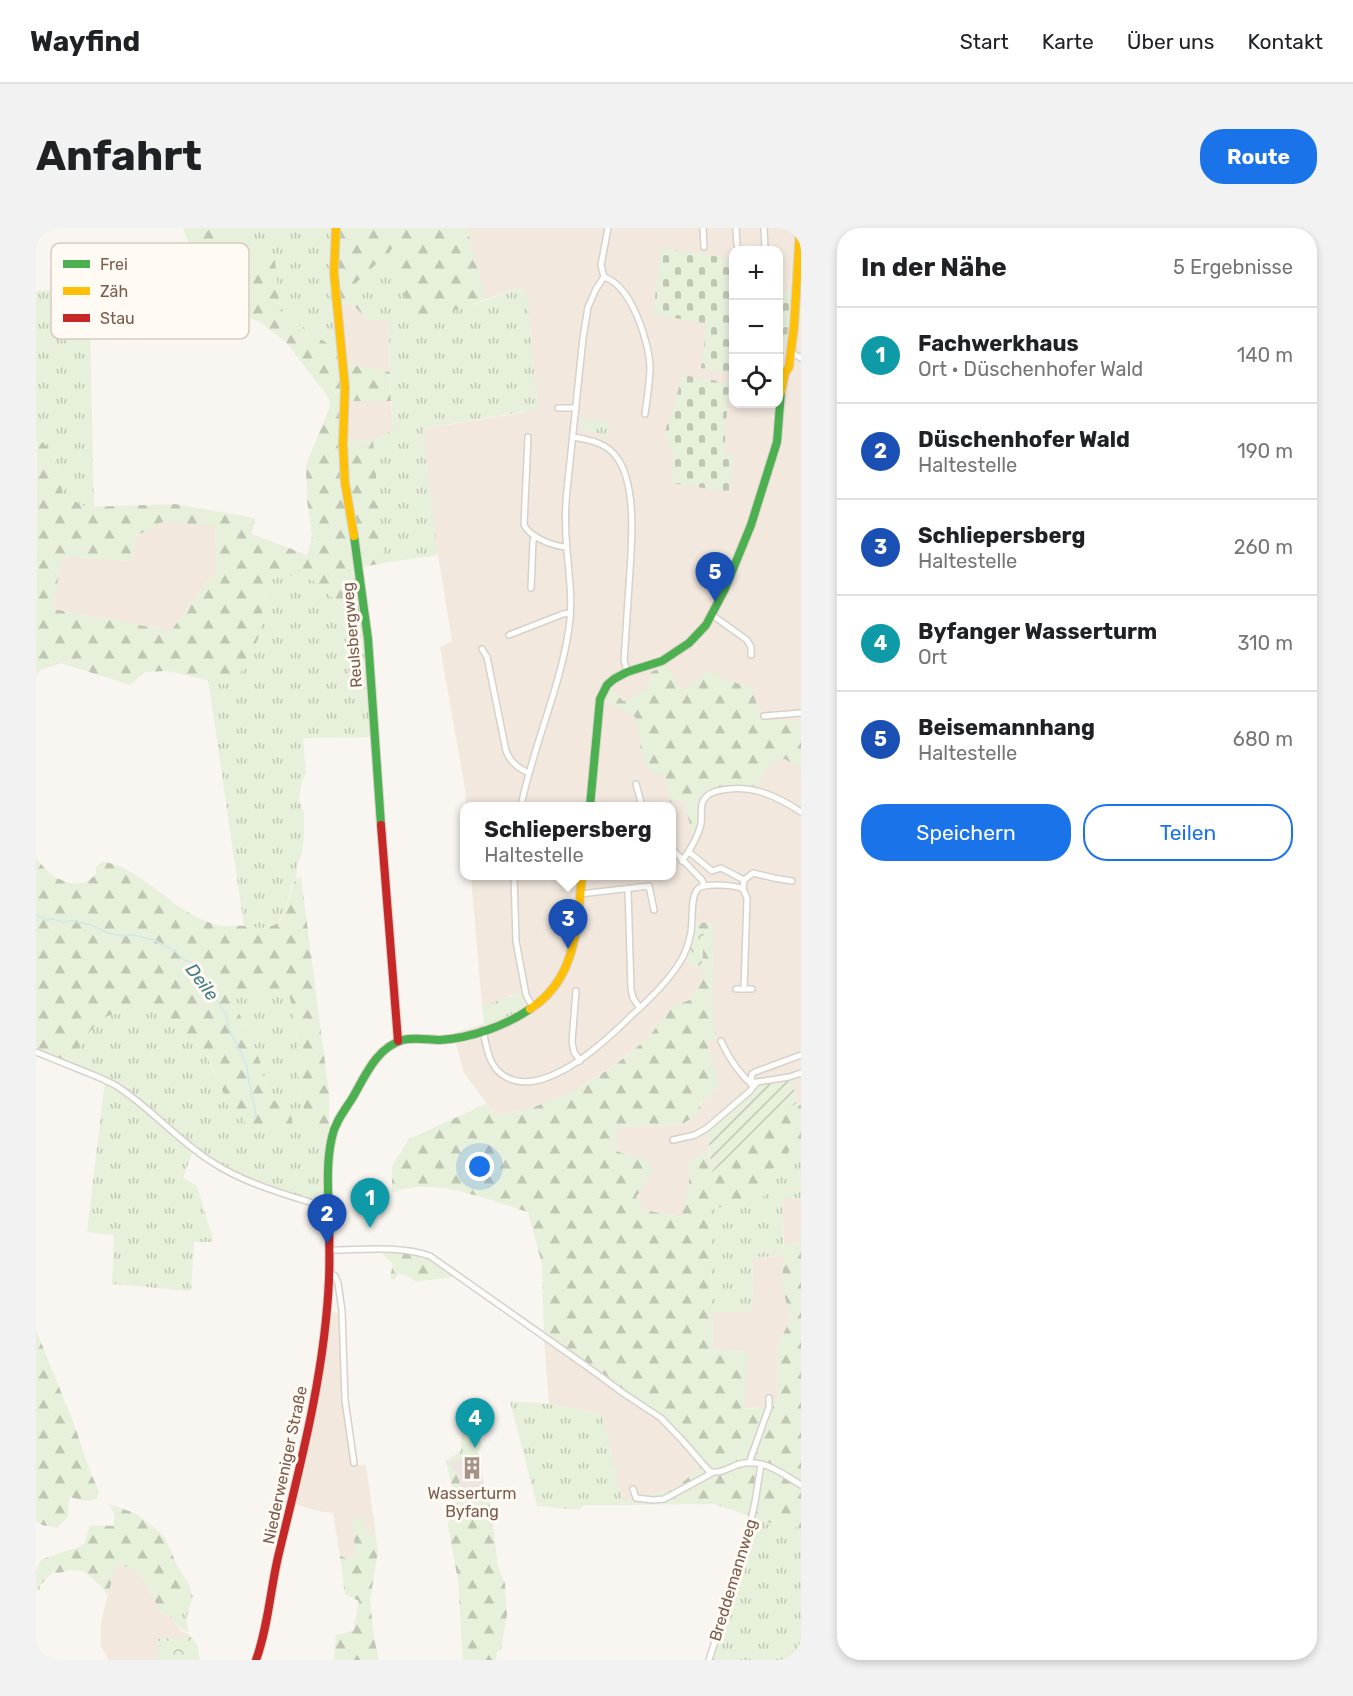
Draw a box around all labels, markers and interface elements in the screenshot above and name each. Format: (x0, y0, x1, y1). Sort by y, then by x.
text: Wayfind (30, 25, 140, 58)
text: Start (960, 29, 1009, 54)
text: Karte (1042, 29, 1094, 54)
text: Über uns (1127, 29, 1215, 54)
text: Kontakt (1248, 29, 1323, 54)
button: Route (1200, 129, 1317, 184)
text: Anfahrt (36, 131, 202, 181)
legend (51, 243, 249, 339)
map controls (729, 246, 783, 408)
button: + (729, 246, 783, 300)
text: In der Nähe (861, 252, 1007, 283)
text: Frei (100, 255, 128, 274)
text: 5 Ergebnisse (1173, 255, 1293, 279)
text: Zäh (100, 282, 128, 301)
button: − (729, 300, 783, 354)
text: Stau (100, 309, 135, 328)
text: Fachwerkhaus (918, 330, 1079, 357)
text: 1 (876, 343, 885, 367)
text: 140 m (1237, 343, 1293, 367)
button: locate (729, 354, 783, 408)
text: Ort · Düschenhofer Wald (918, 357, 1143, 381)
text: Düschenhofer Wald (918, 426, 1130, 453)
text: 2 (874, 439, 887, 463)
text: 190 m (1237, 439, 1293, 463)
text: Haltestelle (918, 453, 1017, 477)
text: Schliepersberg (918, 522, 1085, 549)
text: 3 (874, 535, 887, 559)
text: 260 m (1234, 535, 1293, 559)
text: Haltestelle (918, 549, 1017, 573)
pin: 5 (696, 552, 734, 602)
street label: Reulsbergweg (338, 581, 366, 689)
text: Byfanger Wasserturm (918, 618, 1157, 645)
text: 4 (874, 631, 887, 655)
text: 310 m (1237, 631, 1293, 655)
text: Ort (918, 645, 947, 669)
text: Beisemannhang (918, 714, 1095, 741)
text: 5 (874, 727, 887, 751)
text: 680 m (1233, 727, 1293, 751)
text: Haltestelle (918, 741, 1017, 765)
popup (460, 802, 676, 880)
button: Speichern (861, 804, 1071, 861)
button: Teilen (1083, 804, 1293, 861)
text: Schliepersberg (484, 816, 652, 843)
text: Haltestelle (484, 843, 584, 867)
pin: 3 (548, 900, 588, 949)
water label: Deile (181, 959, 223, 1005)
your location (465, 1152, 494, 1181)
pin: 1 (350, 1178, 390, 1228)
pin: 2 (308, 1194, 346, 1244)
street label: Niederweniger Straße (259, 1384, 311, 1546)
pin: 4 (456, 1398, 494, 1448)
building icon: Wasserturm Byfang (459, 1455, 485, 1481)
place label: Wasserturm Byfang (428, 1484, 516, 1521)
street label: Breddemannweg (705, 1516, 761, 1644)

